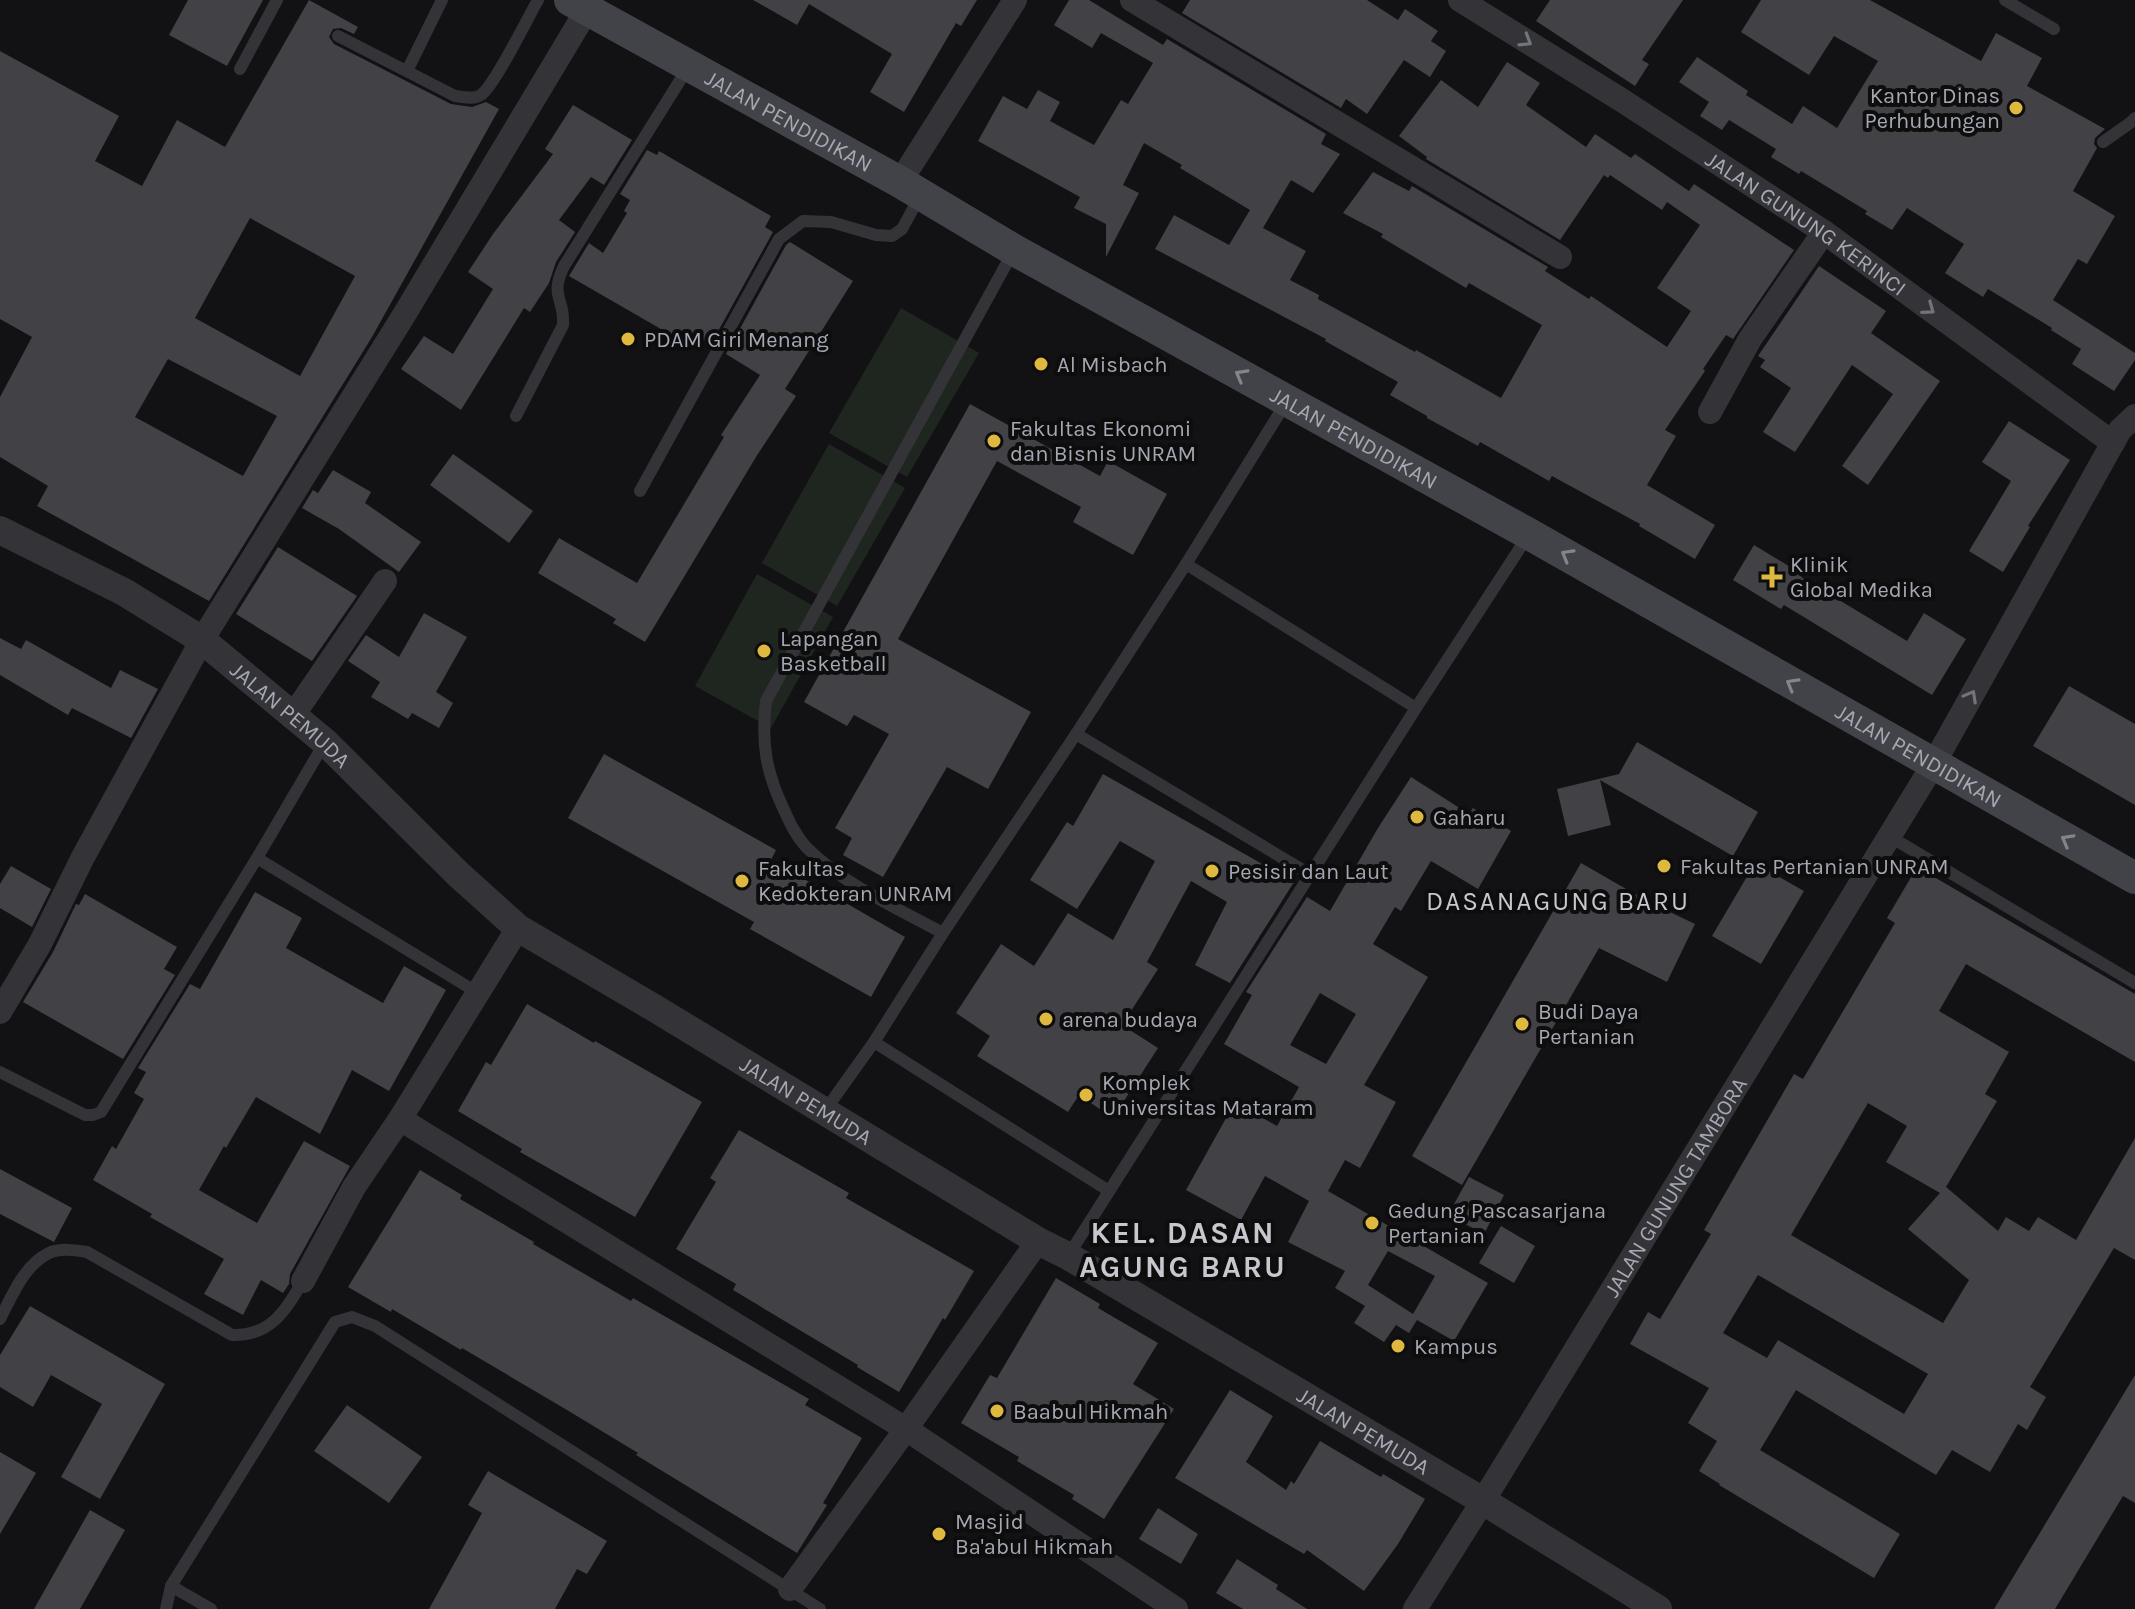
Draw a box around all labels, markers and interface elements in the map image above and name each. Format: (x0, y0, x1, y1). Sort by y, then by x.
one-way arrow (1517, 31, 1532, 47)
street label: JALAN PENDIDIKAN (700, 65, 877, 178)
place label: Kantor Dinas Perhubungan (1865, 83, 2000, 134)
marker: Kantor Dinas Perhubungan (2007, 99, 2025, 117)
street label: JALAN GUNUNG KERINCI (1700, 146, 1911, 302)
one-way arrow (1921, 299, 1935, 314)
place label: PDAM Giri Menang (644, 327, 829, 353)
marker: PDAM Giri Menang (619, 330, 637, 348)
place label: Al Misbach (1057, 352, 1168, 378)
marker: Al Misbach (1032, 355, 1050, 373)
one-way arrow (1235, 370, 1249, 385)
street label: JALAN PENDIDIKAN (1266, 382, 1442, 495)
place label: Fakultas Ekonomi dan Bisnis UNRAM (1010, 416, 1196, 467)
marker: Fakultas Ekonomi dan Bisnis UNRAM (985, 432, 1003, 450)
one-way arrow (1561, 549, 1575, 565)
place label: Klinik Global Medika (1790, 552, 1933, 603)
marker: Klinik Global Medika (1761, 566, 1783, 588)
place label: Lapangan Basketball (780, 626, 887, 677)
marker: Lapangan Basketball (755, 642, 773, 660)
street label: JALAN PEMUDA (225, 657, 356, 774)
one-way arrow (1786, 678, 1801, 694)
one-way arrow (1961, 691, 1977, 705)
street label: JALAN PENDIDIKAN (1831, 699, 2006, 814)
place label: Gaharu (1433, 805, 1506, 831)
marker: Gaharu (1408, 808, 1426, 826)
one-way arrow (2061, 834, 2076, 850)
place label: Fakultas Pertanian UNRAM (1680, 854, 1949, 880)
place label: Fakultas Kedokteran UNRAM (758, 856, 952, 907)
marker: Fakultas Pertanian UNRAM (1655, 857, 1673, 875)
place label: Pesisir dan Laut (1228, 859, 1389, 885)
marker: Pesisir dan Laut (1203, 862, 1221, 880)
marker: Fakultas Kedokteran UNRAM (733, 872, 751, 890)
district label: DASANAGUNG BARU (1426, 886, 1690, 917)
place label: Budi Daya Pertanian (1538, 999, 1639, 1050)
place label: arena budaya (1062, 1007, 1198, 1033)
marker: arena budaya (1037, 1010, 1055, 1028)
marker: Budi Daya Pertanian (1513, 1015, 1531, 1033)
street label: JALAN PEMUDA (735, 1051, 877, 1151)
place label: Komplek Universitas Mataram (1102, 1070, 1314, 1121)
street label: JALAN GUNUNG TAMBORA (1599, 1072, 1753, 1302)
marker: Komplek Universitas Mataram (1077, 1086, 1095, 1104)
place label: Gedung Pascasarjana Pertanian (1388, 1198, 1606, 1249)
marker: Gedung Pascasarjana Pertanian (1363, 1214, 1381, 1232)
district label: KEL. DASAN AGUNG BARU (1079, 1215, 1287, 1285)
place label: Kampus (1414, 1334, 1498, 1360)
marker: Kampus (1389, 1337, 1407, 1355)
street label: JALAN PEMUDA (1292, 1382, 1434, 1481)
place label: Baabul Hikmah (1013, 1399, 1168, 1425)
marker: Baabul Hikmah (988, 1402, 1006, 1420)
place label: Masjid Ba'abul Hikmah (955, 1509, 1113, 1560)
marker: Masjid Ba'abul Hikmah (930, 1525, 948, 1543)

